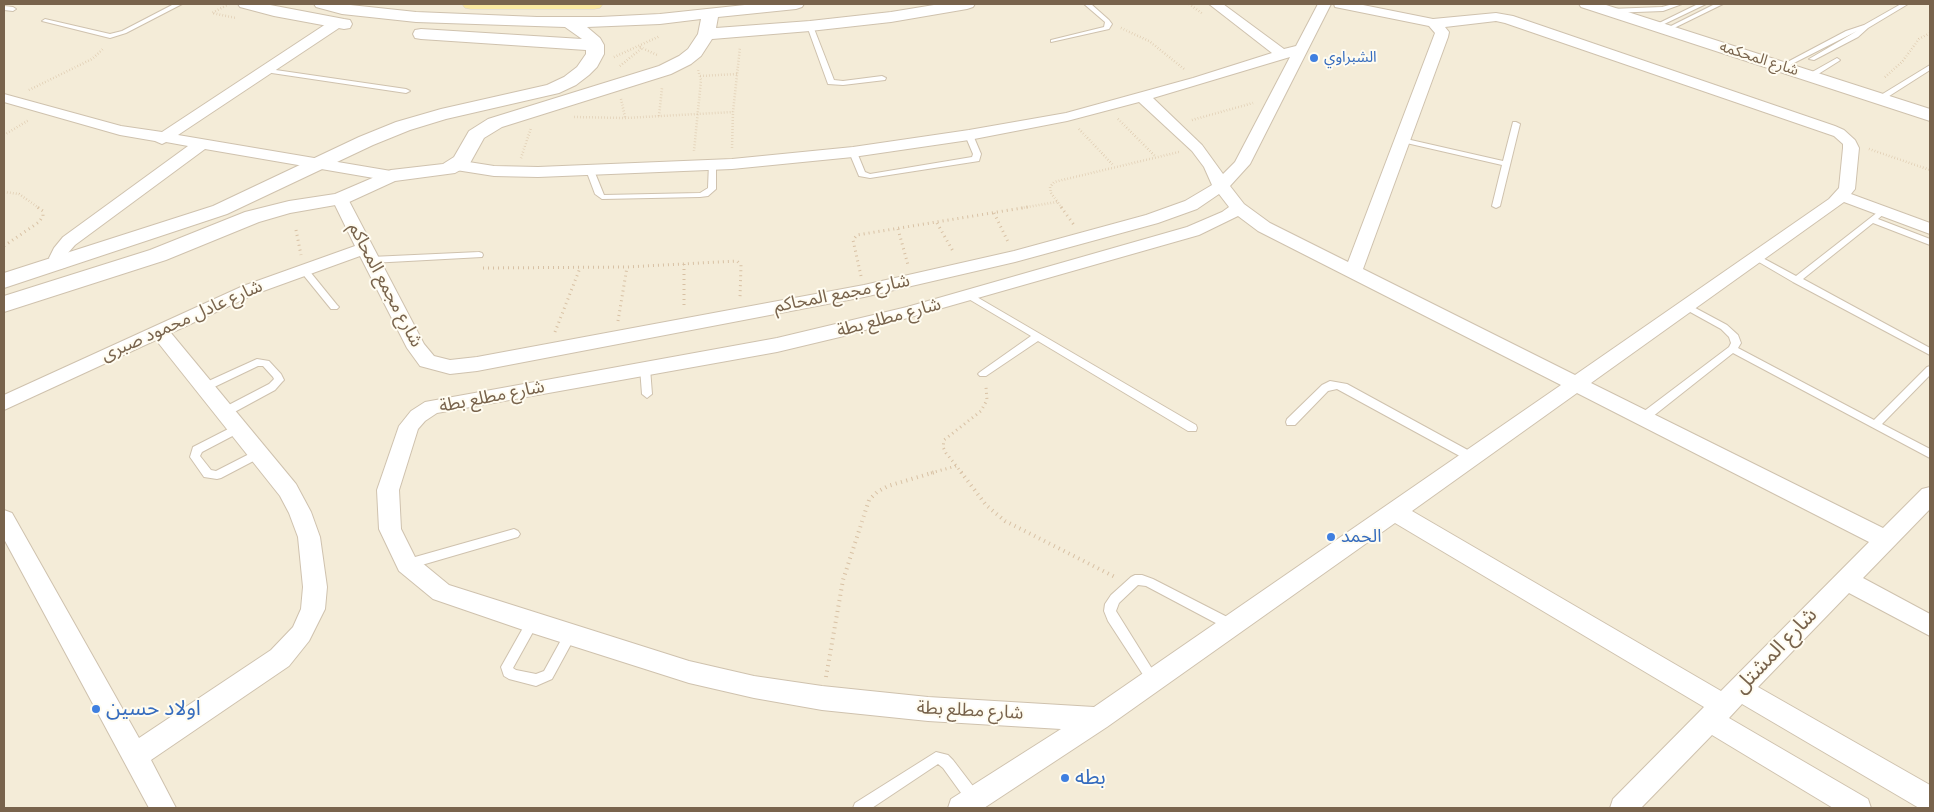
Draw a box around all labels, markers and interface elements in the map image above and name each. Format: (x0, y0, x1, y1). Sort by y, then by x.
street label: شارع المحكمه (1717, 38, 1801, 80)
place label: الشبراوي (1324, 49, 1377, 67)
marker: الشبراوي (1308, 52, 1320, 64)
street label: شارع مجمع المحاكم (343, 219, 427, 351)
street label: شارع مجمع المحاكم (772, 270, 912, 318)
street label: شارع عادل محمود صبرى (98, 276, 266, 366)
street label: شارع مطلع بطة (835, 294, 943, 342)
street label: شارع مطلع بطة (437, 376, 547, 418)
place label: الحمد (1341, 526, 1381, 548)
marker: الحمد (1325, 531, 1337, 543)
street label: شارع المشتل (1729, 603, 1823, 699)
place label: اولاد حسين (106, 696, 201, 722)
street label: شارع مطلع بطة (916, 697, 1024, 725)
marker: اولاد حسين (90, 703, 102, 715)
place label: بطه (1075, 765, 1106, 791)
marker: بطه (1059, 772, 1071, 784)

